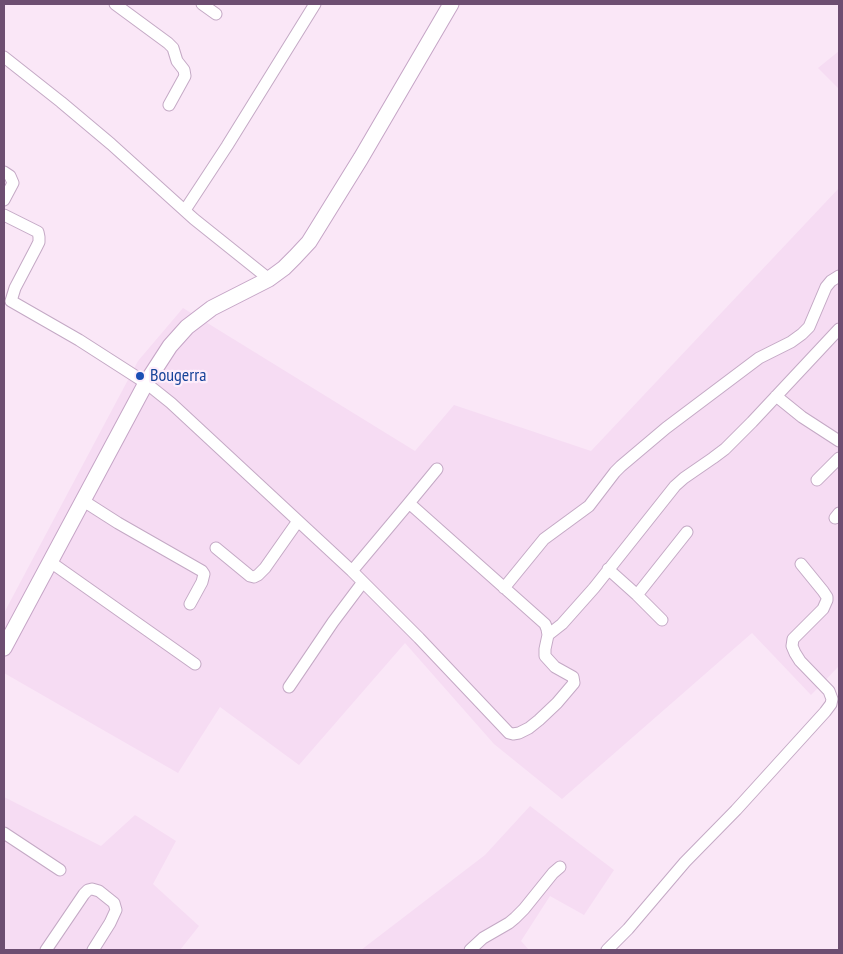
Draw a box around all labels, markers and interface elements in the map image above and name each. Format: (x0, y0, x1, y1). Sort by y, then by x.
place label: Bougerra (150, 365, 206, 387)
marker: Bougerra (134, 370, 146, 382)

